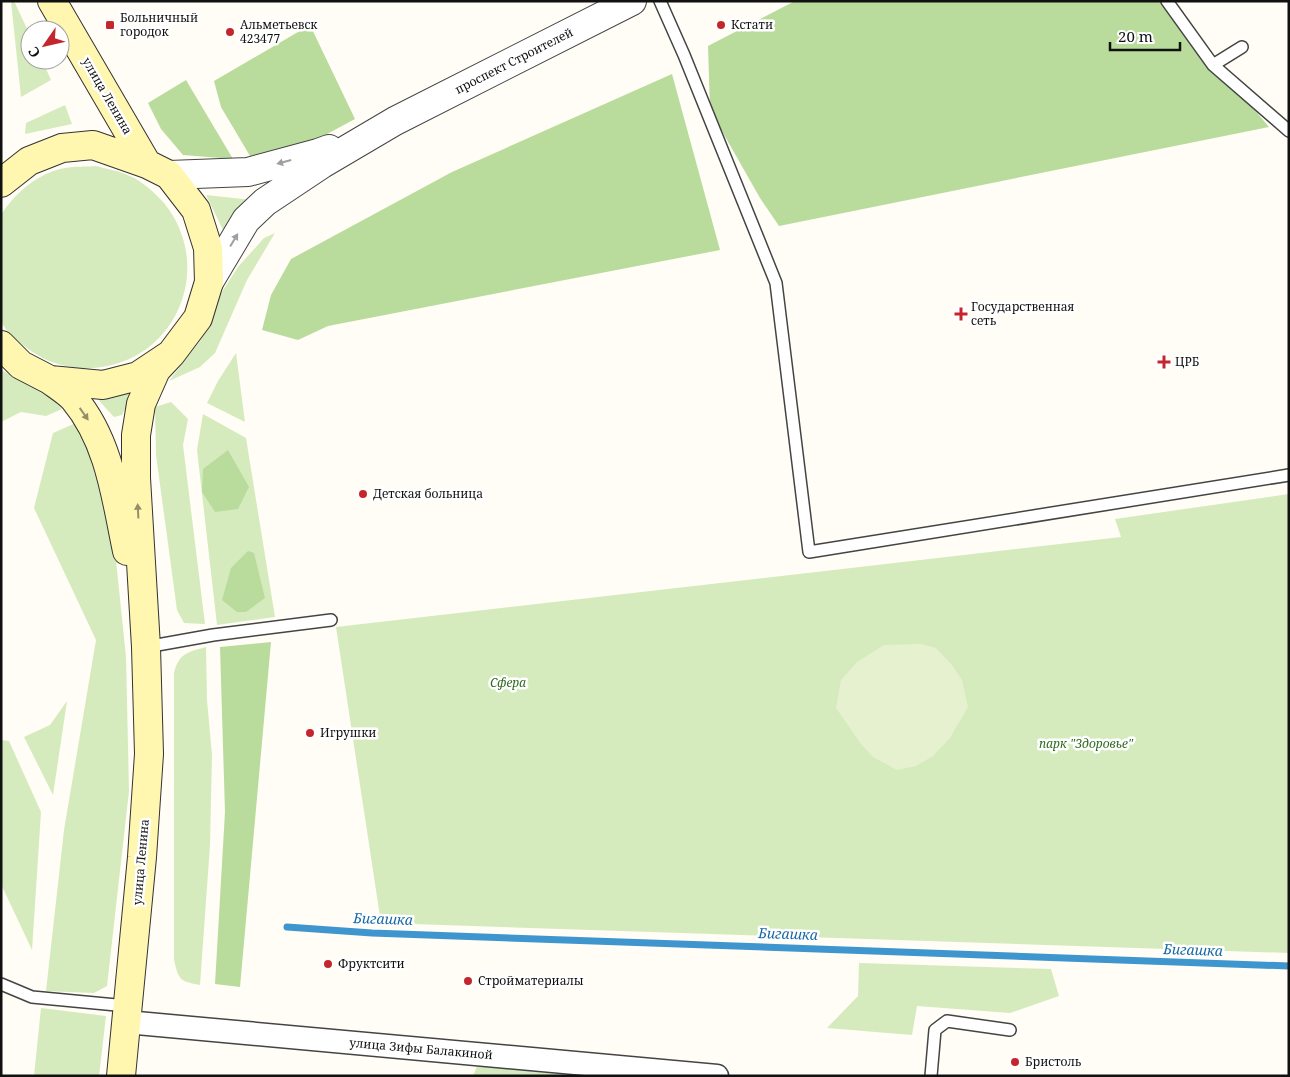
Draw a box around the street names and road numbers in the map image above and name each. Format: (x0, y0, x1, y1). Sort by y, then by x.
street label: проспект Строителей (452, 23, 576, 98)
street label: улица Ленина (78, 54, 136, 138)
street label: улица Ленина (128, 818, 153, 906)
street label: улица Зифы Балакиной (349, 1034, 493, 1063)

